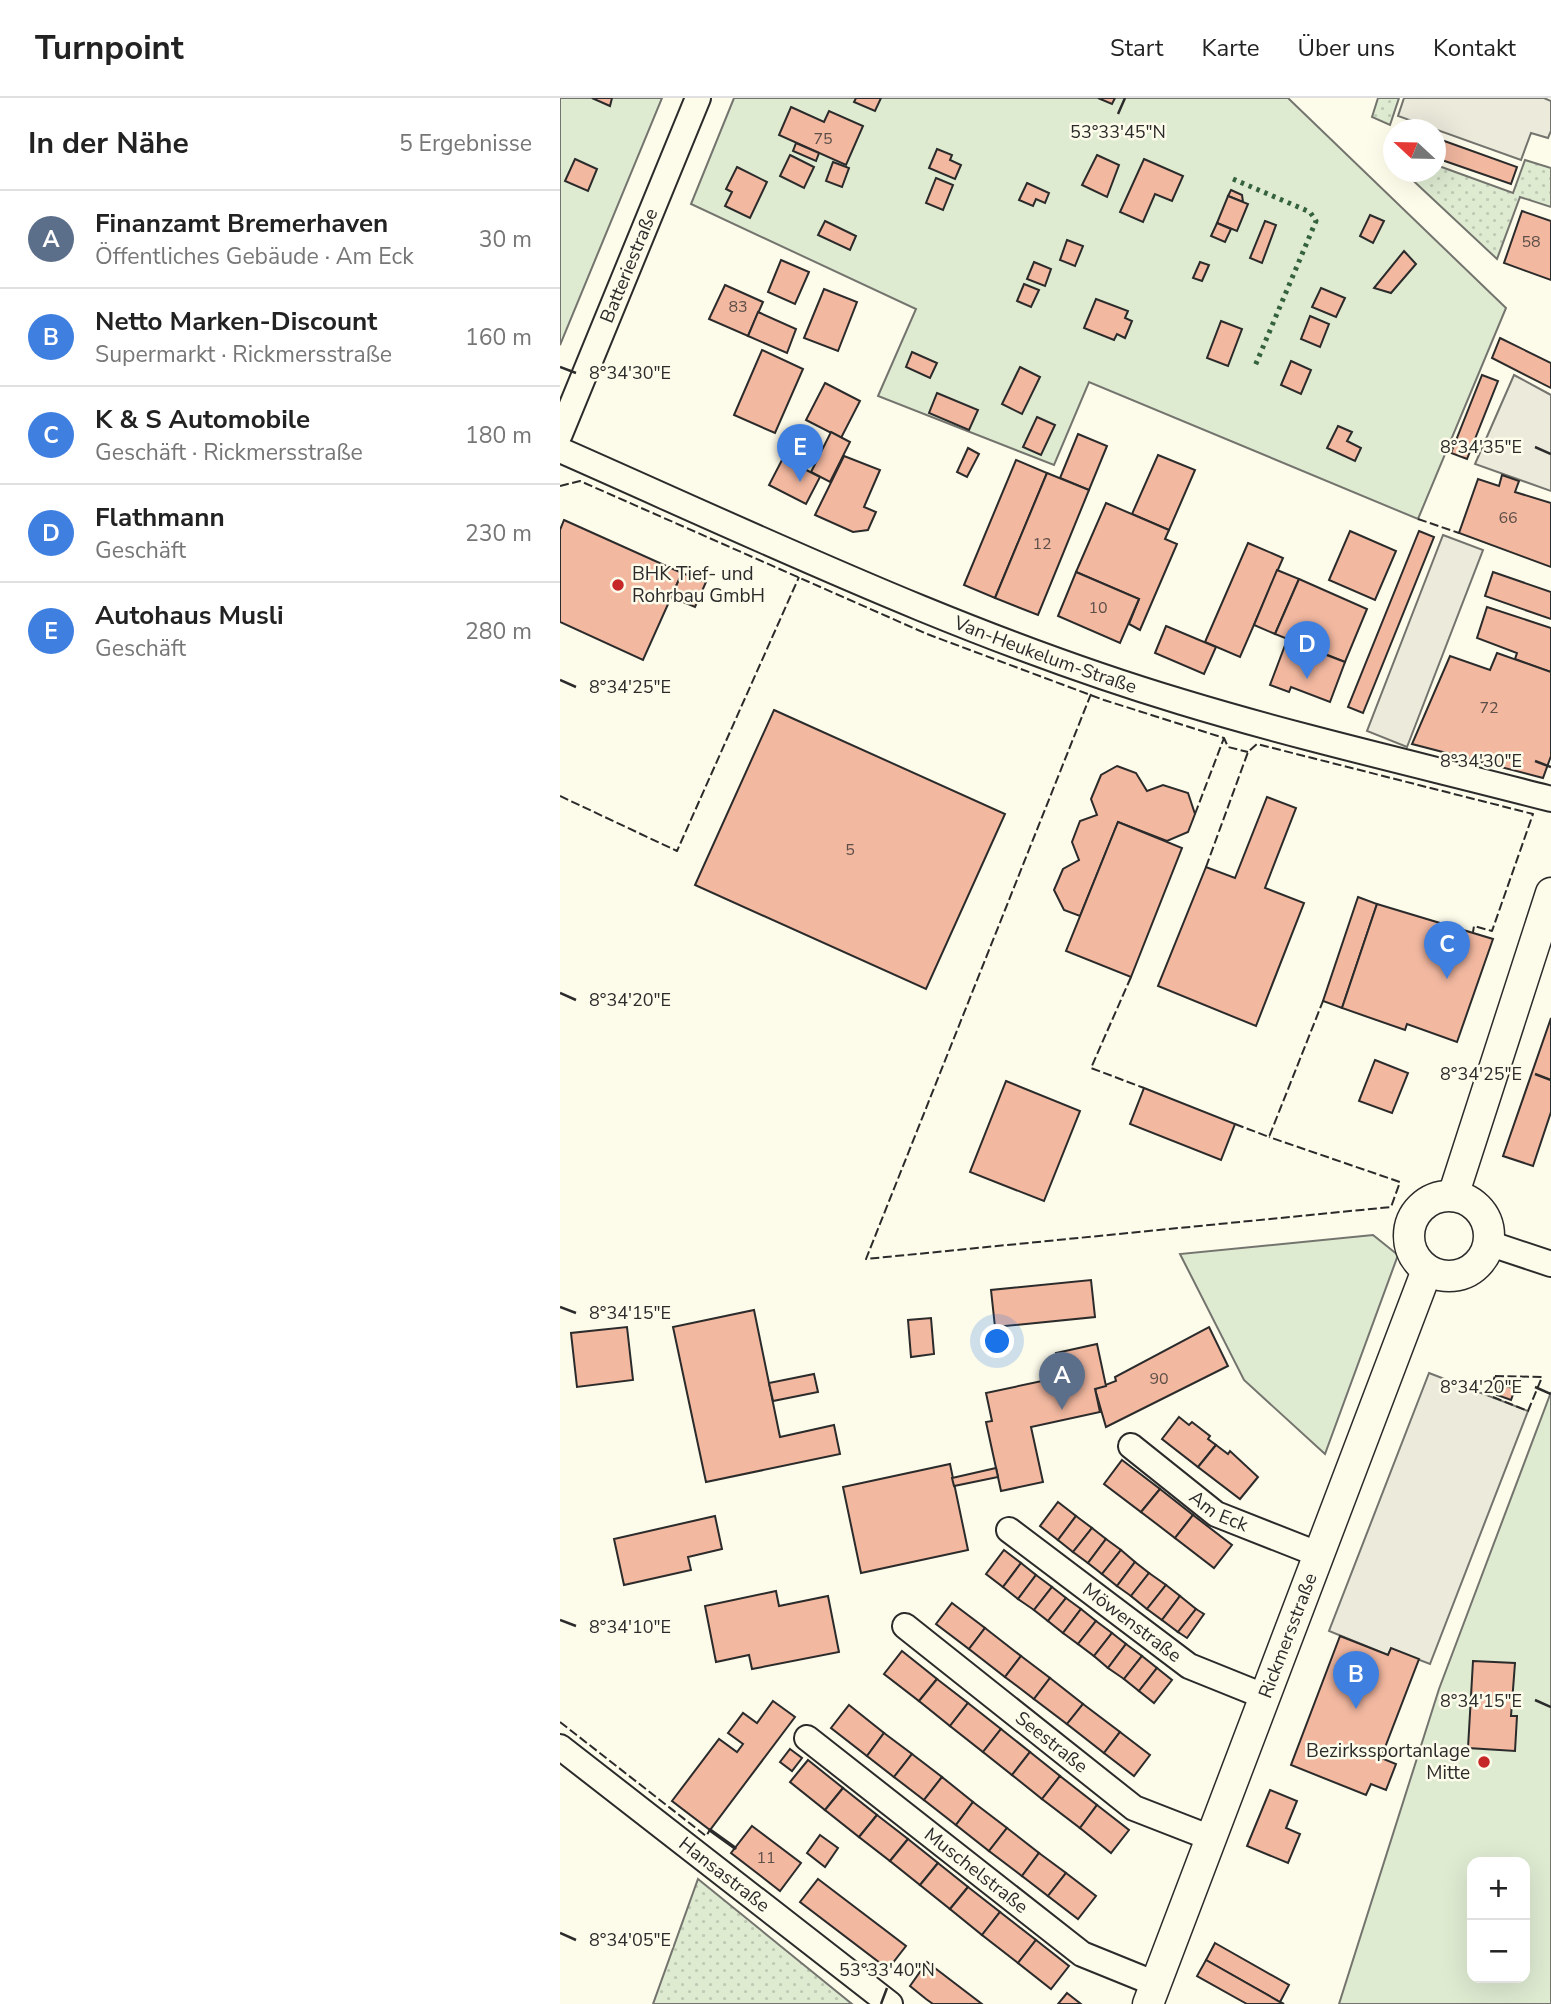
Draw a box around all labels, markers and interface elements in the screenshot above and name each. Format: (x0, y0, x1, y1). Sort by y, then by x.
text: Turnpoint (35, 26, 184, 71)
text: Start (1110, 32, 1163, 64)
text: Karte (1201, 32, 1259, 64)
text: Über uns (1297, 32, 1395, 64)
text: Kontakt (1433, 32, 1516, 64)
north arrow (1383, 119, 1446, 182)
text: 53°33'45"N (1070, 120, 1166, 144)
text: In der Nähe (28, 123, 189, 164)
text: 5 Ergebnisse (399, 128, 532, 159)
house number: 75 (813, 128, 833, 150)
street label: Batteriestraße (594, 204, 664, 327)
text: Finanzamt Bremerhaven (95, 206, 388, 241)
text: A (42, 224, 60, 255)
text: 30 m (479, 224, 532, 255)
house number: 58 (1521, 231, 1541, 253)
text: Öffentliches Gebäude · Am Eck (95, 241, 414, 272)
house number: 83 (728, 296, 748, 318)
text: Netto Marken-Discount (95, 304, 377, 339)
text: B (43, 322, 59, 353)
text: 160 m (465, 322, 532, 353)
text: Supermarkt · Rickmersstraße (95, 339, 392, 370)
text: 8°34'30"E (589, 361, 671, 385)
text: K & S Automobile (95, 402, 310, 437)
text: C (43, 420, 59, 451)
text: 180 m (465, 420, 532, 451)
pin: E (777, 424, 823, 482)
text: 8°34'35"E (1440, 435, 1522, 459)
text: Geschäft · Rickmersstraße (95, 437, 363, 468)
text: Flathmann (95, 500, 225, 535)
house number: 66 (1498, 507, 1518, 529)
text: D (42, 518, 60, 549)
text: 230 m (465, 518, 532, 549)
house number: 12 (1032, 533, 1052, 555)
text: Geschäft (95, 535, 186, 566)
place label: BHK Tief- und Rohrbau GmbH (632, 561, 765, 609)
marker: BHK Tief- und Rohrbau GmbH (610, 577, 626, 593)
house number: 10 (1088, 597, 1108, 619)
text: Autohaus Musli (95, 598, 284, 633)
street label: Van-Heukelum-Straße (949, 609, 1140, 700)
text: E (44, 616, 58, 647)
text: 280 m (465, 616, 532, 647)
pin: D (1284, 621, 1330, 679)
text: Geschäft (95, 633, 186, 664)
text: 8°34'25"E (589, 675, 671, 699)
house number: 72 (1479, 697, 1499, 719)
text: 8°34'30"E (1440, 749, 1522, 773)
house number: 5 (845, 839, 855, 861)
pin: C (1424, 921, 1470, 979)
text: 8°34'20"E (589, 988, 671, 1012)
text: 8°34'25"E (1440, 1062, 1522, 1086)
text: 8°34'15"E (589, 1301, 671, 1325)
your location (980, 1324, 1014, 1358)
pin: A (1039, 1352, 1085, 1410)
house number: 90 (1149, 1368, 1169, 1390)
text: 8°34'20"E (1440, 1375, 1522, 1399)
street label: Am Eck (1184, 1484, 1252, 1538)
street label: Rickmersstraße (1252, 1569, 1324, 1702)
street label: Möwenstraße (1077, 1577, 1187, 1669)
text: 8°34'10"E (589, 1615, 671, 1639)
pin: B (1333, 1651, 1379, 1709)
text: 8°34'15"E (1440, 1689, 1522, 1713)
street label: Seestraße (1010, 1705, 1093, 1779)
place label: Bezirkssportanlage Mitte (1306, 1738, 1470, 1786)
marker: Bezirkssportanlage Mitte (1476, 1754, 1492, 1770)
street label: Muschelstraße (919, 1822, 1034, 1920)
street label: Hansastraße (673, 1831, 775, 1919)
house number: 11 (756, 1847, 776, 1869)
map controls (1467, 1857, 1530, 1983)
button: + (1467, 1857, 1530, 1920)
button: − (1467, 1920, 1530, 1983)
text: 8°34'05"E (589, 1928, 671, 1952)
text: 53°33'40"N (839, 1958, 935, 1982)

